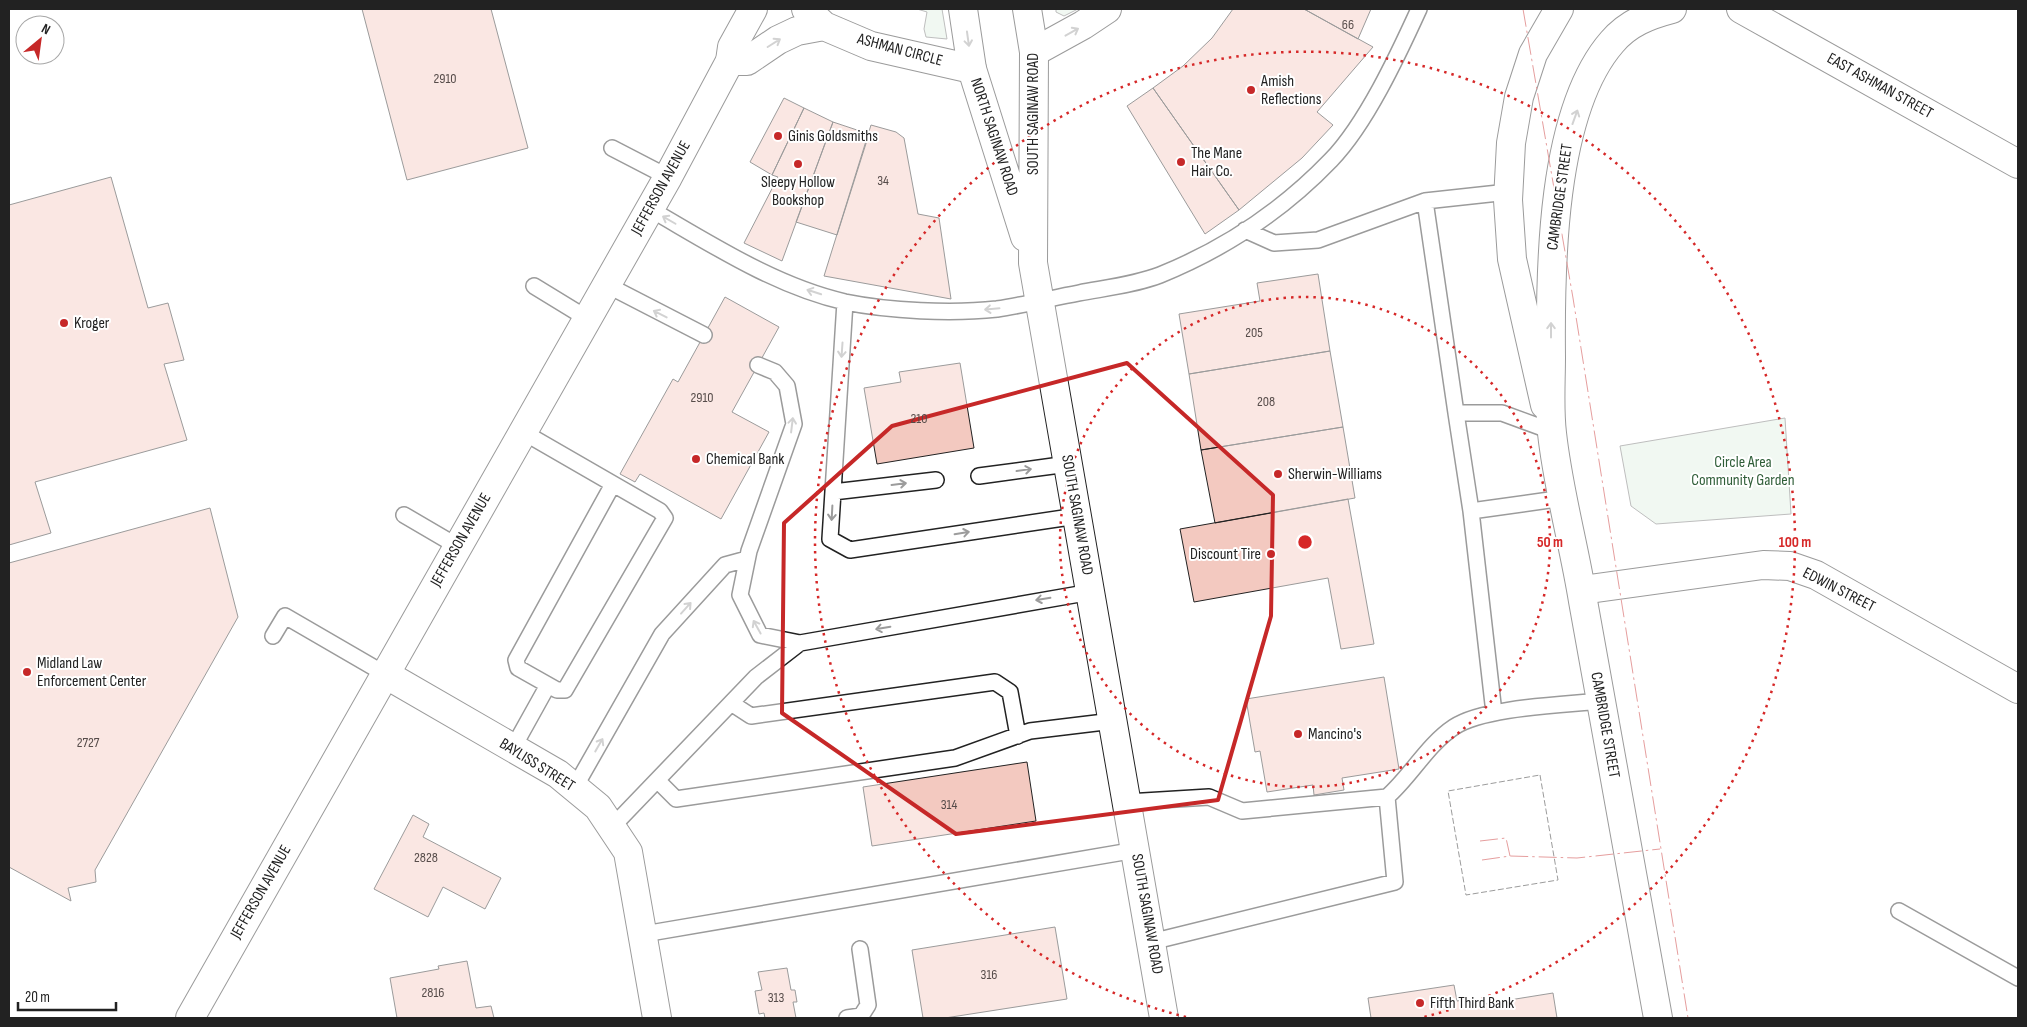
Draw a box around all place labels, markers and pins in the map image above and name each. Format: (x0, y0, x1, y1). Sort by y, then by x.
place label: Amish Reflections (1260, 72, 1322, 109)
marker: Amish Reflections (1245, 84, 1257, 96)
place label: Ginis Goldsmiths (788, 127, 878, 146)
marker: Ginis Goldsmiths (772, 130, 784, 142)
place label: The Mane Hair Co. (1191, 144, 1242, 181)
marker: The Mane Hair Co. (1175, 156, 1187, 168)
marker: Sleepy Hollow Bookshop (792, 158, 804, 170)
place label: Sleepy Hollow Bookshop (761, 173, 835, 210)
place label: Kroger (74, 314, 110, 333)
marker: Kroger (58, 317, 70, 329)
place label: Chemical Bank (706, 450, 784, 469)
marker: Chemical Bank (690, 453, 702, 465)
place label: Sherwin-Williams (1288, 465, 1382, 484)
marker: Sherwin-Williams (1272, 468, 1284, 480)
centre of rings (1296, 533, 1314, 551)
place label: Discount Tire (1190, 545, 1261, 564)
marker: Discount Tire (1265, 548, 1277, 560)
place label: Midland Law Enforcement Center (37, 654, 147, 691)
marker: Midland Law Enforcement Center (21, 666, 33, 678)
place label: Mancino's (1308, 725, 1362, 744)
marker: Mancino's (1292, 728, 1304, 740)
place label: Fifth Third Bank (1430, 994, 1514, 1013)
marker: Fifth Third Bank (1414, 997, 1426, 1009)

